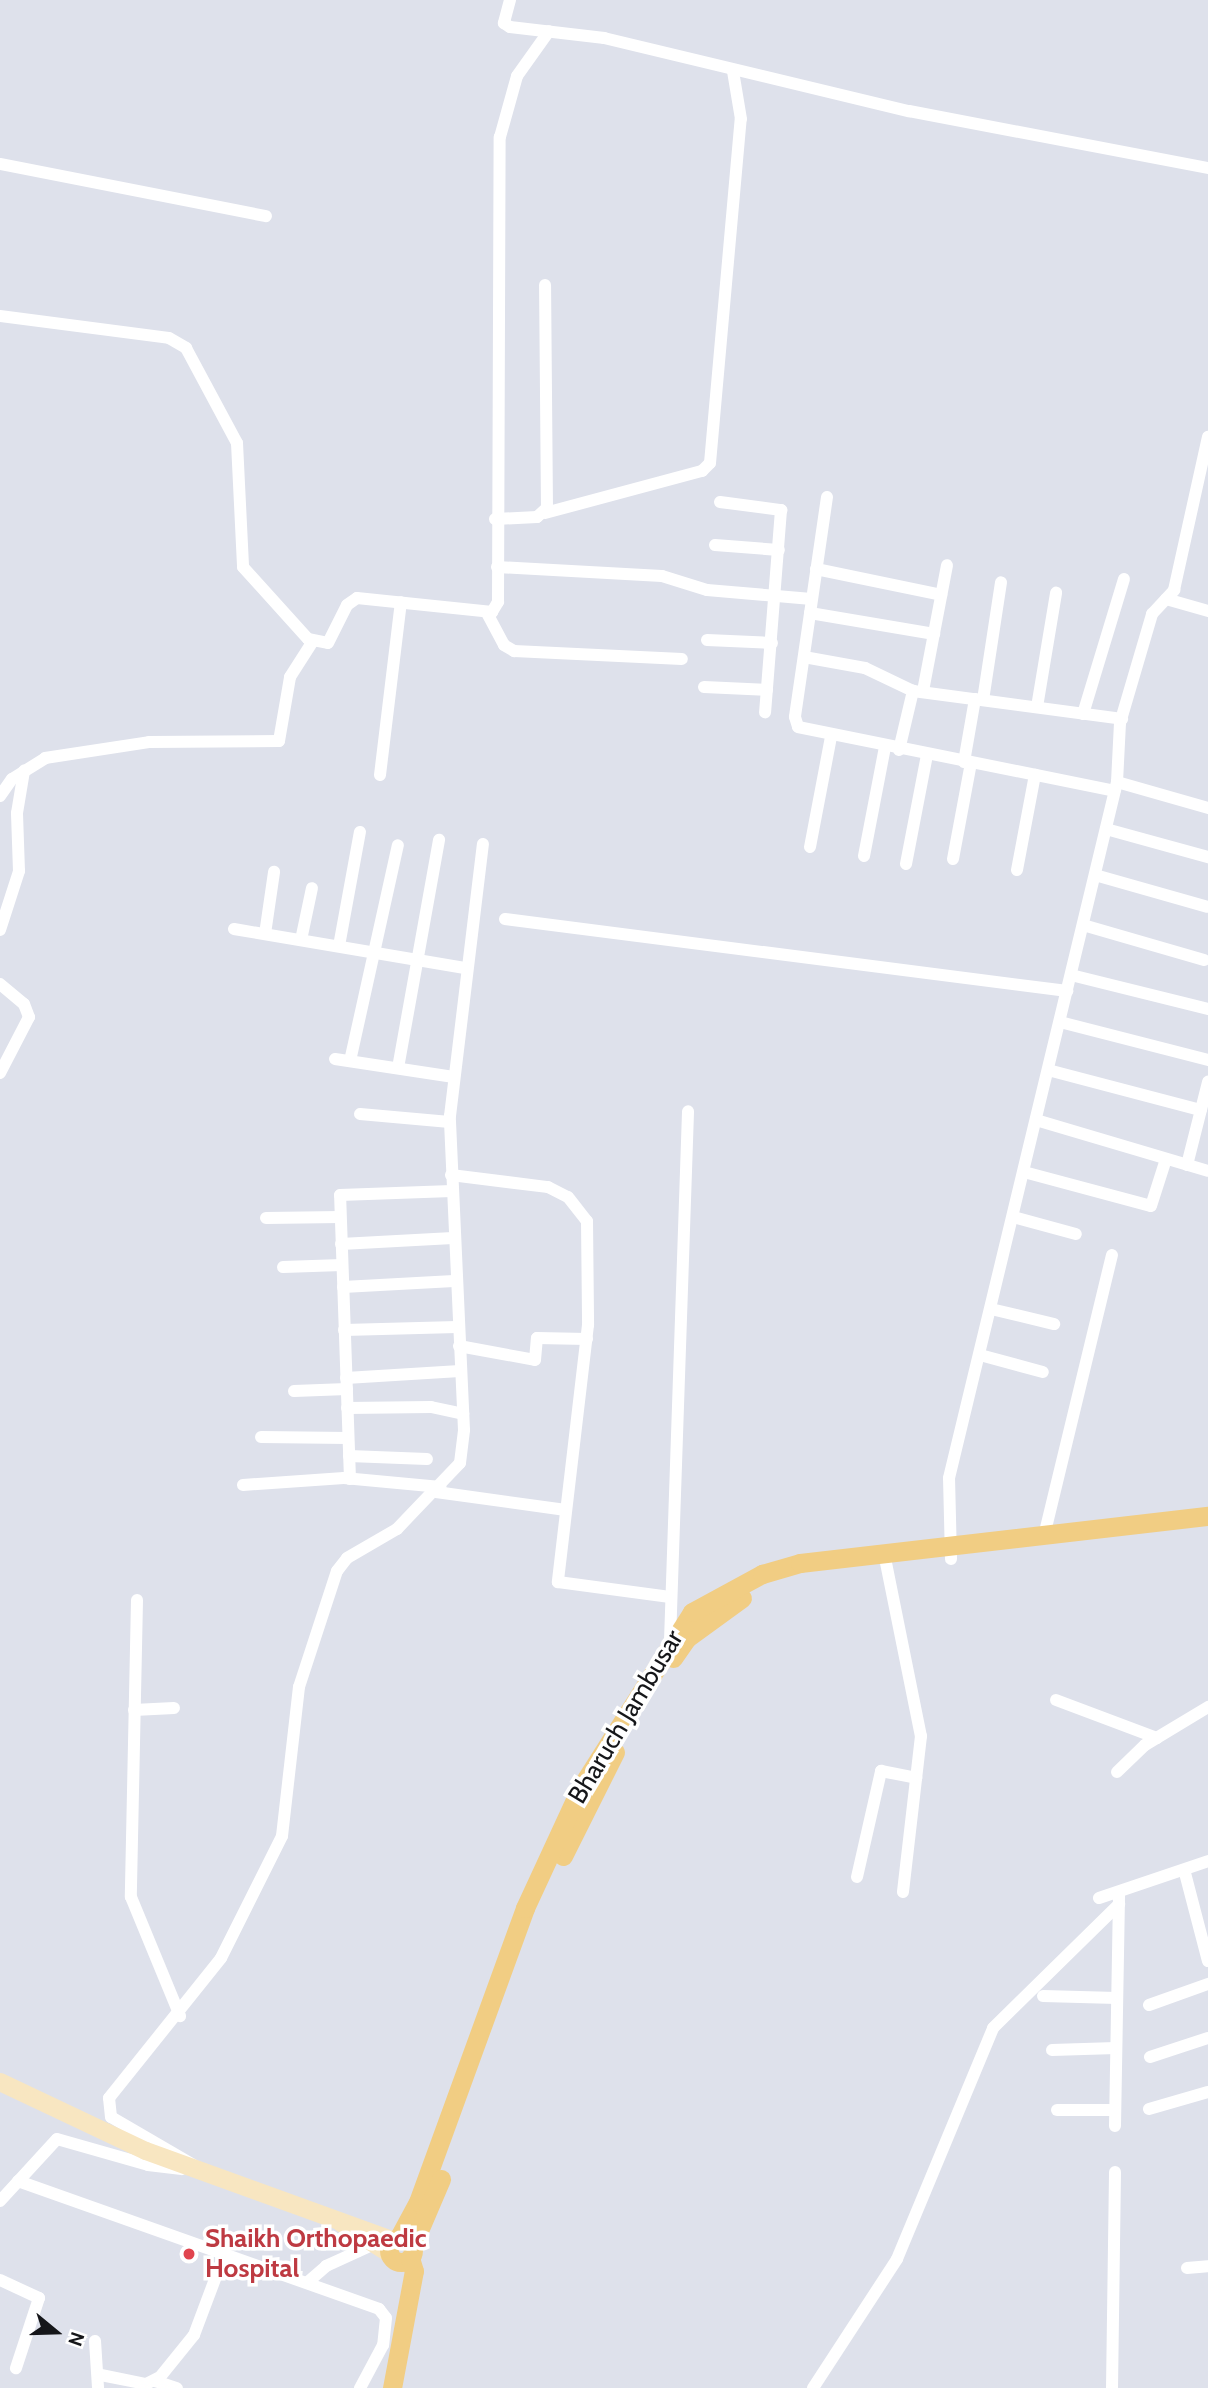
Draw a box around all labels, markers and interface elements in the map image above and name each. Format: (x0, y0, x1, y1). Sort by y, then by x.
street label: Bharuch Jambusar (562, 1625, 690, 1809)
place label: Shaikh Orthopaedic Hospital (205, 2223, 427, 2284)
marker: Shaikh Orthopaedic Hospital (179, 2244, 199, 2264)
north arrow (21, 2297, 91, 2367)
text: N (63, 2329, 89, 2349)

